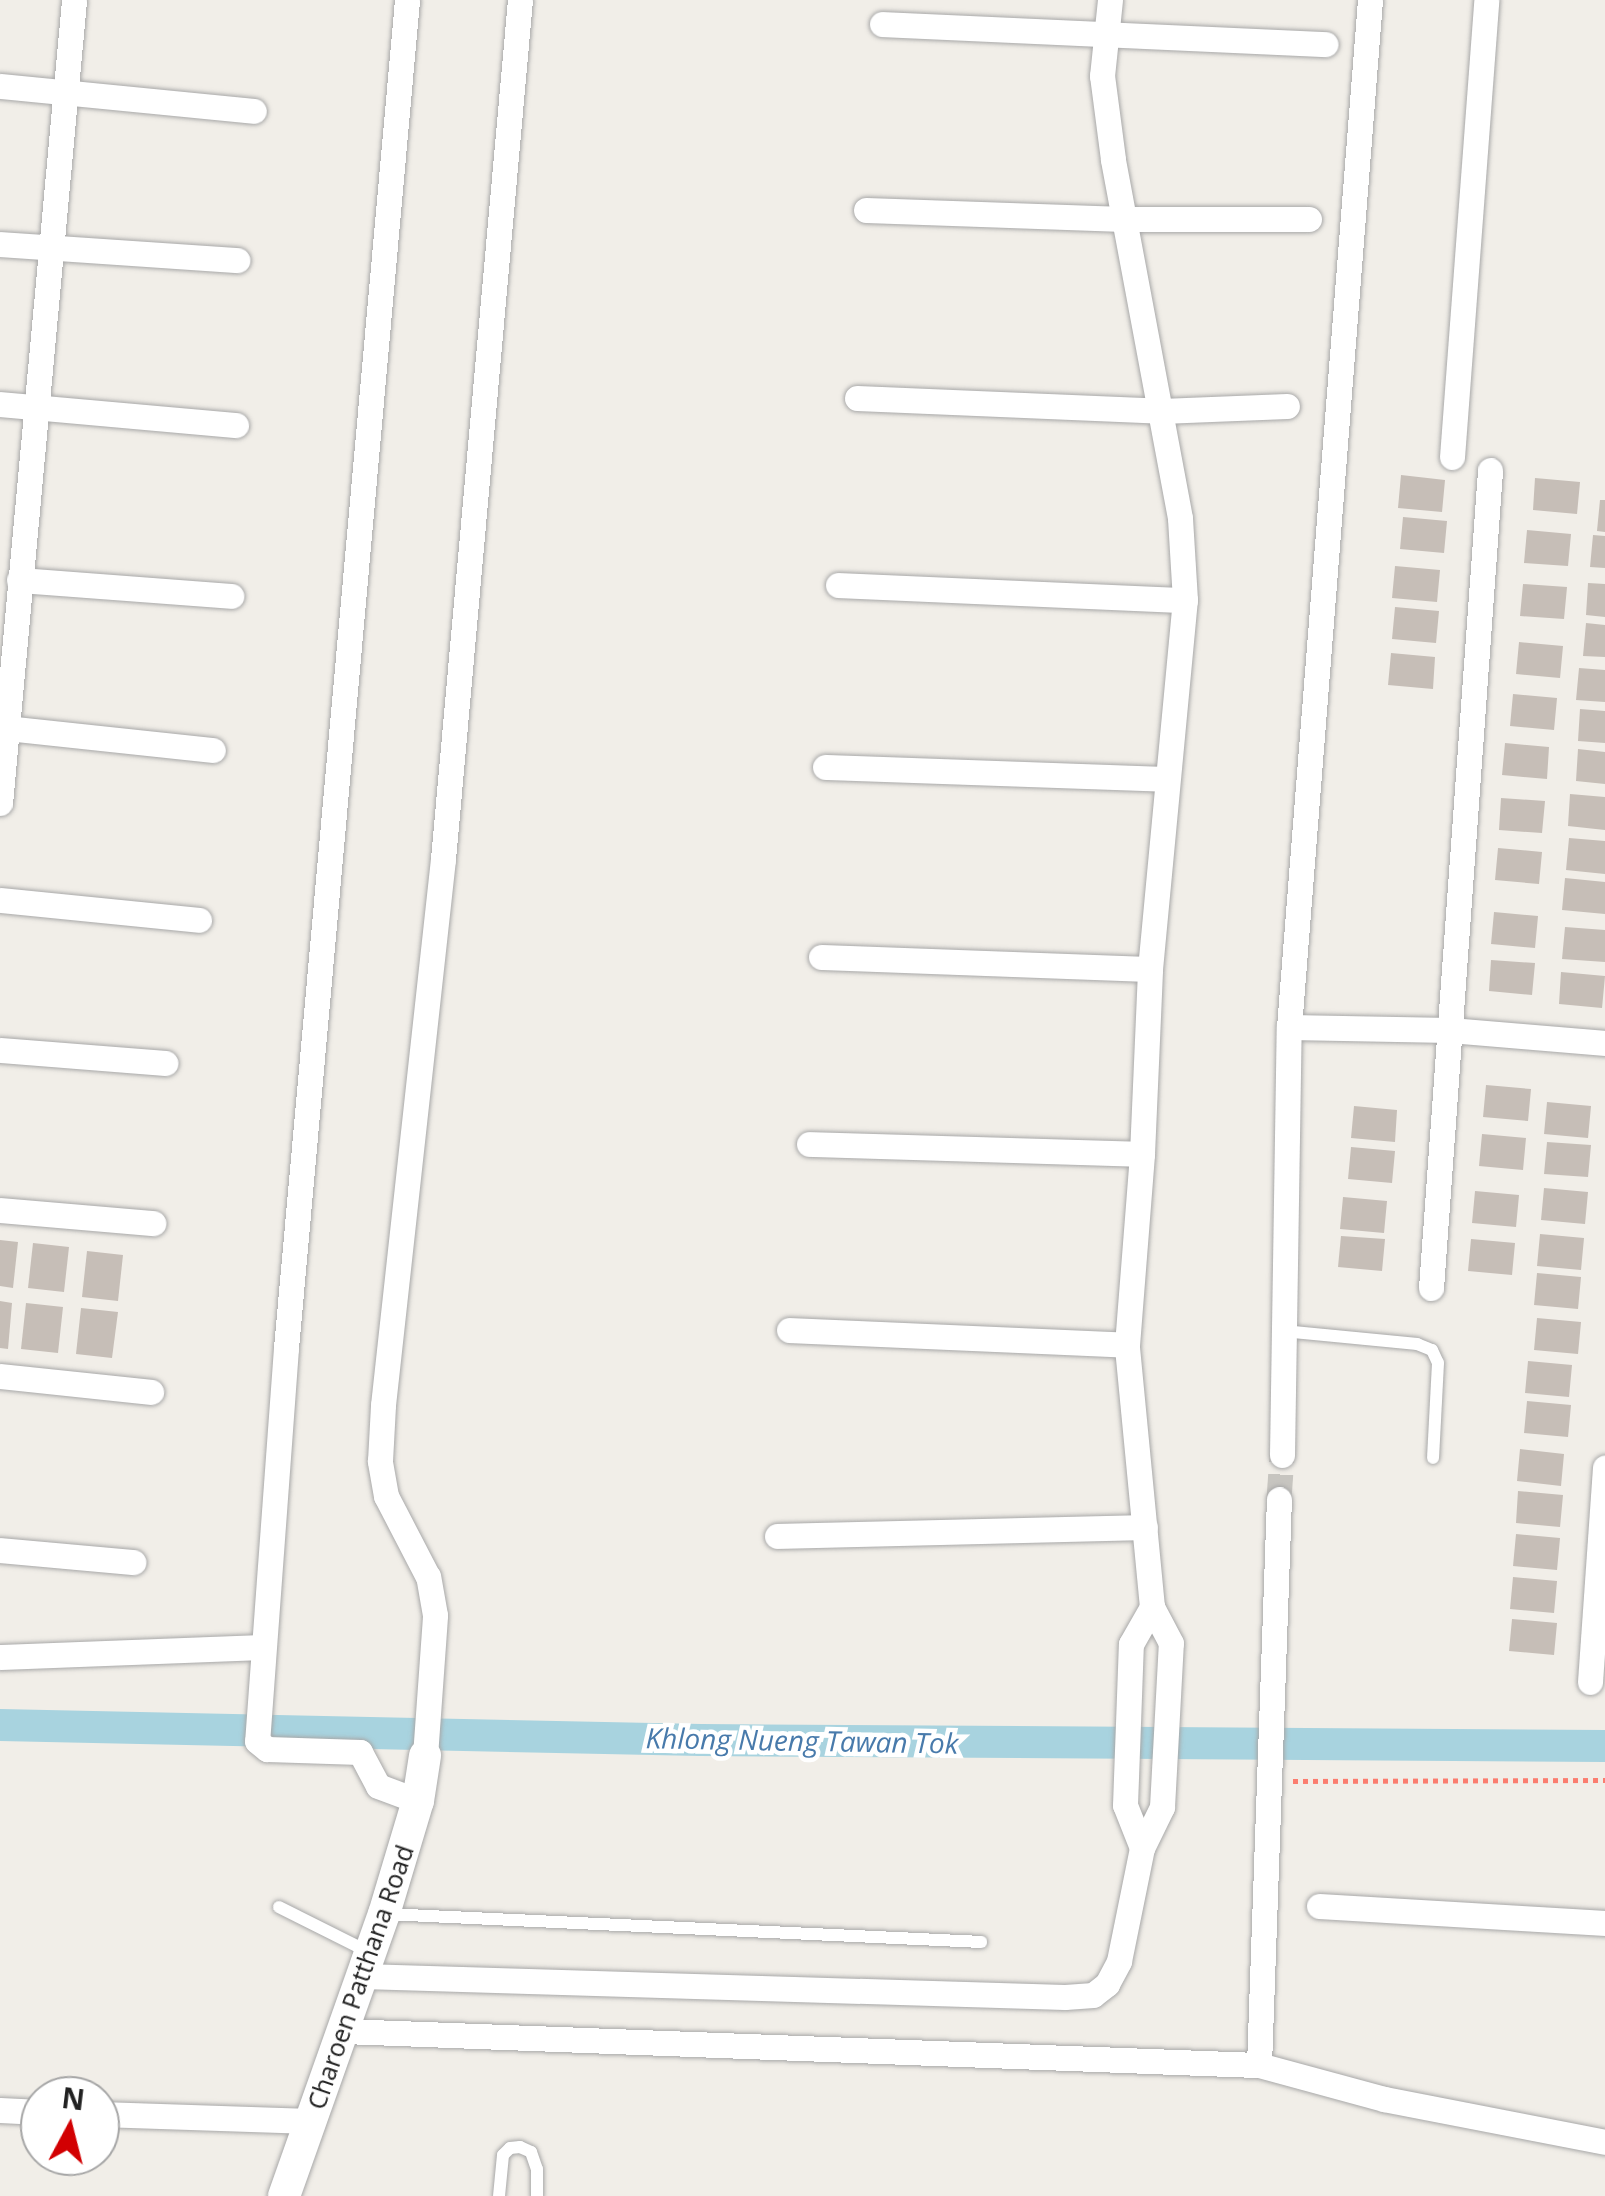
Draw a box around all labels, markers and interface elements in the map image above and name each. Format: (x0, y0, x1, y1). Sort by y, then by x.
water label: Khlong Nueng Tawan Tok (645, 1720, 959, 1760)
street label: Charoen Patthana Road (301, 1841, 419, 2113)
north arrow (20, 2076, 120, 2176)
text: N (60, 2078, 87, 2118)

